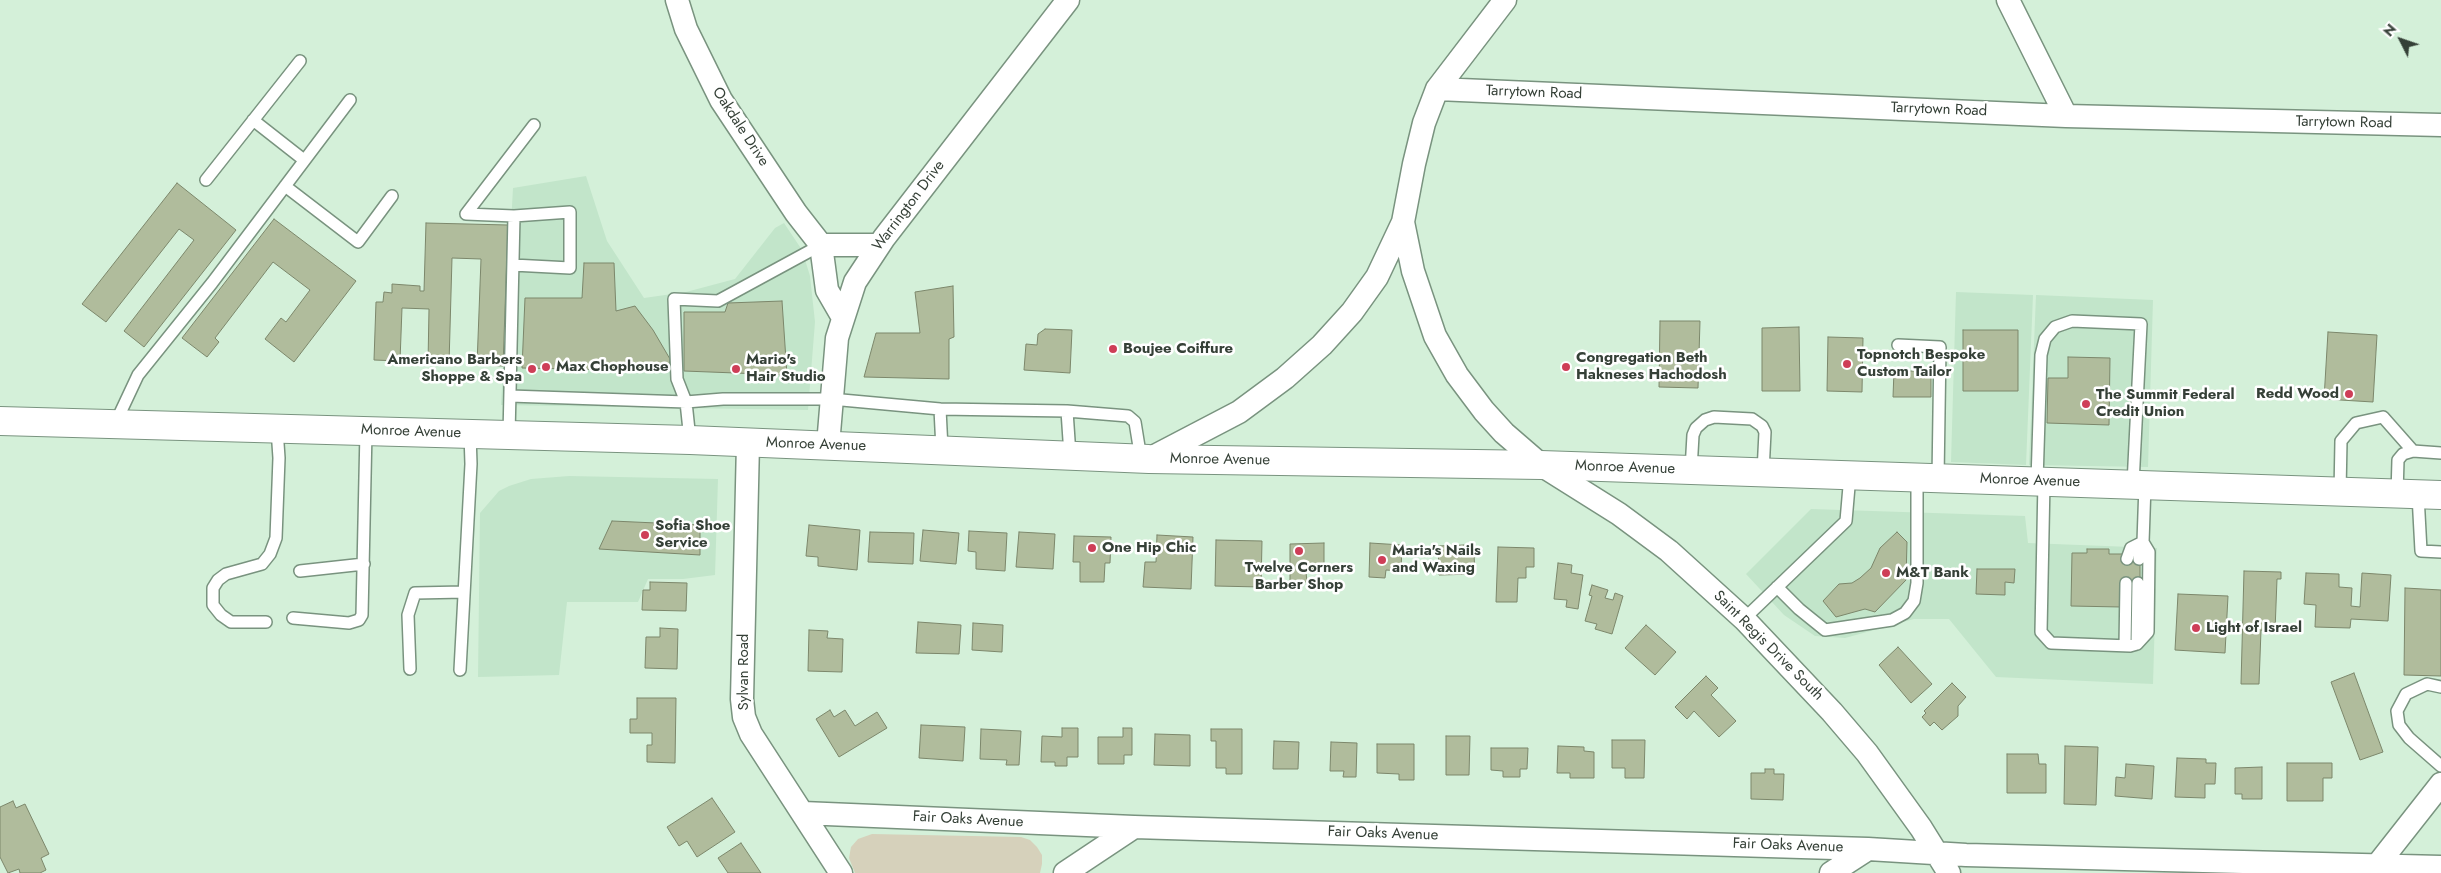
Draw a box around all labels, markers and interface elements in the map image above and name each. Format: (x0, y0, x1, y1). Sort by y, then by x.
north arrow (2376, 15, 2426, 65)
text: N (2378, 19, 2401, 41)
street label: Tarrytown Road (1485, 82, 1583, 104)
street label: Oakdale Drive (708, 84, 772, 170)
street label: Tarrytown Road (1890, 99, 1988, 121)
street label: Tarrytown Road (2296, 113, 2392, 133)
street label: Warrington Drive (869, 157, 949, 255)
place label: Boujee Coiffure (1123, 340, 1233, 358)
marker: Boujee Coiffure (1107, 343, 1119, 355)
place label: Topnotch Bespoke Custom Tailor (1857, 346, 1985, 381)
place label: Congregation Beth Hakneses Hachodosh (1576, 349, 1727, 384)
place label: Americano Barbers Shoppe & Spa (387, 351, 522, 386)
place label: Mario's Hair Studio (746, 351, 826, 386)
place label: Max Chophouse (556, 358, 669, 376)
marker: Topnotch Bespoke Custom Tailor (1841, 358, 1853, 370)
marker: Max Chophouse (540, 361, 552, 373)
marker: Congregation Beth Hakneses Hachodosh (1560, 361, 1572, 373)
marker: Americano Barbers Shoppe & Spa (526, 363, 538, 375)
marker: Mario's Hair Studio (730, 363, 742, 375)
place label: Redd Wood (2256, 385, 2339, 403)
place label: The Summit Federal Credit Union (2096, 386, 2235, 421)
marker: Redd Wood (2343, 388, 2355, 400)
marker: The Summit Federal Credit Union (2080, 398, 2092, 410)
street label: Monroe Avenue (361, 421, 461, 443)
street label: Monroe Avenue (766, 434, 866, 456)
street label: Monroe Avenue (1170, 450, 1270, 470)
street label: Monroe Avenue (1575, 457, 1675, 479)
street label: Monroe Avenue (1980, 470, 2080, 492)
place label: Sofia Shoe Service (655, 517, 730, 552)
marker: Sofia Shoe Service (639, 529, 651, 541)
place label: One Hip Chic (1102, 539, 1196, 557)
marker: One Hip Chic (1086, 542, 1098, 554)
place label: Maria's Nails and Waxing (1392, 542, 1481, 577)
marker: Twelve Corners Barber Shop (1293, 545, 1305, 557)
marker: Maria's Nails and Waxing (1376, 554, 1388, 566)
place label: Twelve Corners Barber Shop (1245, 559, 1353, 594)
place label: M&T Bank (1896, 564, 1969, 582)
marker: M&T Bank (1880, 567, 1892, 579)
street label: Saint Regis Drive South (1709, 587, 1827, 705)
place label: Light of Israel (2206, 619, 2302, 637)
marker: Light of Israel (2190, 622, 2202, 634)
street label: Sylvan Road (735, 634, 753, 710)
street label: Fair Oaks Avenue (912, 808, 1024, 832)
street label: Fair Oaks Avenue (1327, 823, 1439, 845)
street label: Fair Oaks Avenue (1732, 835, 1844, 857)

